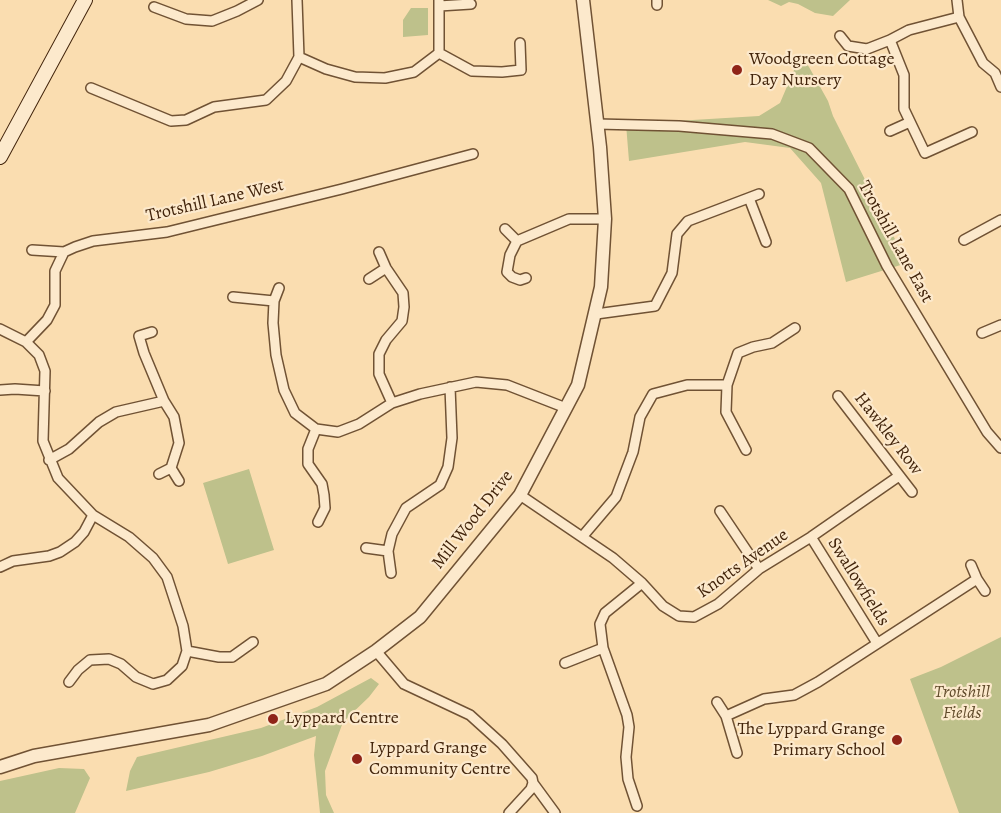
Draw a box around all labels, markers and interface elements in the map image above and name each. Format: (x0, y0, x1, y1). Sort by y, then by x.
place label: Woodgreen Cottage Day Nursery (749, 49, 895, 92)
marker: Woodgreen Cottage Day Nursery (730, 63, 744, 77)
street label: Trotshill Lane West (144, 175, 286, 227)
street label: Trotshill Lane East (853, 177, 937, 307)
street label: Hawkley Row (849, 388, 927, 480)
street label: Mill Wood Drive (428, 466, 518, 574)
street label: Knotts Avenue (693, 525, 793, 603)
street label: Swallowfields (822, 534, 894, 630)
park label: Trotshill Fields (934, 682, 990, 724)
place label: Lyppard Centre (285, 708, 399, 730)
marker: Lyppard Centre (266, 712, 280, 726)
place label: The Lyppard Grange Primary School (738, 719, 885, 762)
marker: The Lyppard Grange Primary School (890, 733, 904, 747)
place label: Lyppard Grange Community Centre (369, 738, 511, 780)
marker: Lyppard Grange Community Centre (350, 752, 364, 766)

